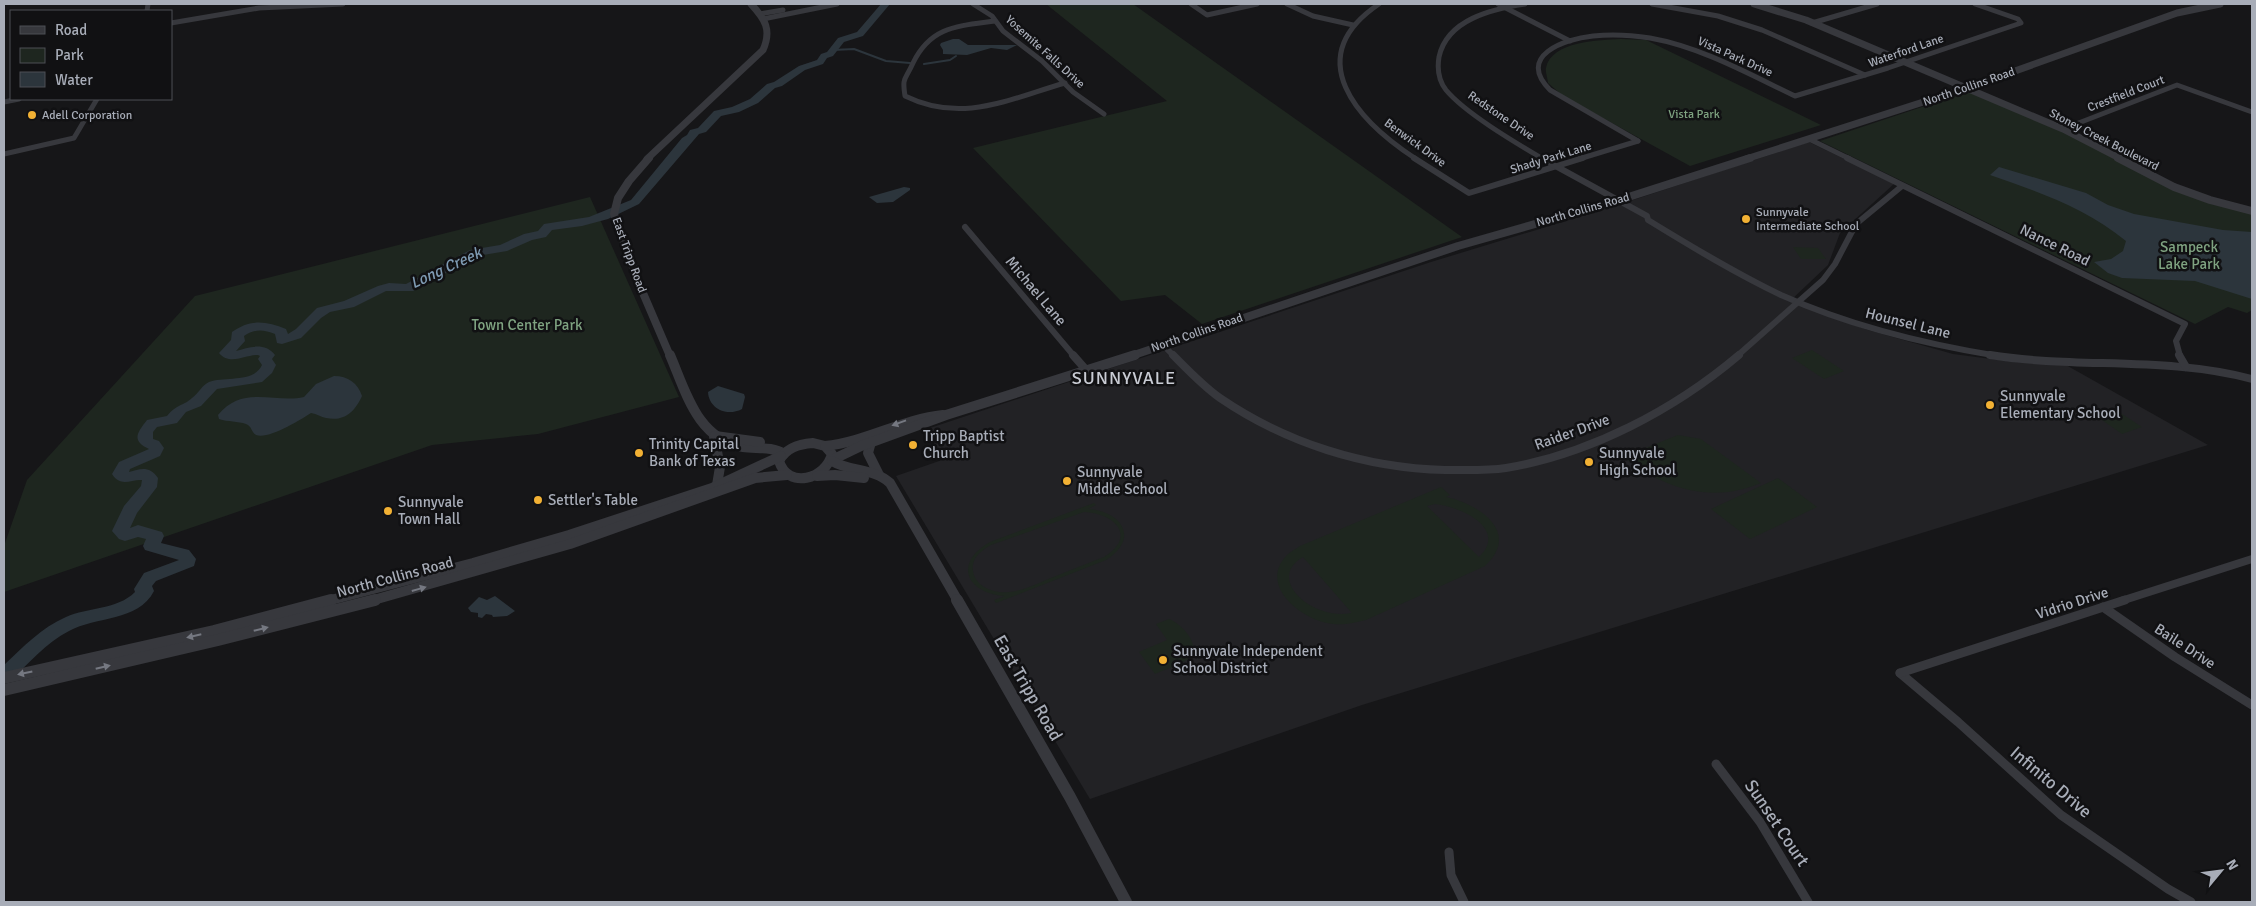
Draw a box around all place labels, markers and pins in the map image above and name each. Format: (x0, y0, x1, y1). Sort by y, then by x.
place label: Adell Corporation (42, 108, 132, 123)
marker: Adell Corporation (26, 109, 38, 121)
place label: Sunnyvale Intermediate School (1756, 205, 1860, 234)
marker: Sunnyvale Intermediate School (1740, 213, 1752, 225)
place label: Sunnyvale Elementary School (2000, 387, 2121, 422)
marker: Sunnyvale Elementary School (1984, 399, 1996, 411)
place label: Tripp Baptist Church (923, 427, 1005, 462)
place label: Trinity Capital Bank of Texas (649, 435, 739, 470)
marker: Tripp Baptist Church (907, 439, 919, 451)
place label: Sunnyvale High School (1599, 444, 1676, 479)
marker: Trinity Capital Bank of Texas (633, 447, 645, 459)
marker: Sunnyvale High School (1583, 456, 1595, 468)
place label: Sunnyvale Middle School (1077, 463, 1168, 498)
marker: Sunnyvale Middle School (1061, 475, 1073, 487)
place label: Settler's Table (548, 491, 638, 509)
place label: Sunnyvale Town Hall (398, 493, 464, 528)
marker: Settler's Table (532, 494, 544, 506)
marker: Sunnyvale Town Hall (382, 505, 394, 517)
place label: Sunnyvale Independent School District (1173, 642, 1323, 677)
marker: Sunnyvale Independent School District (1157, 654, 1169, 666)

